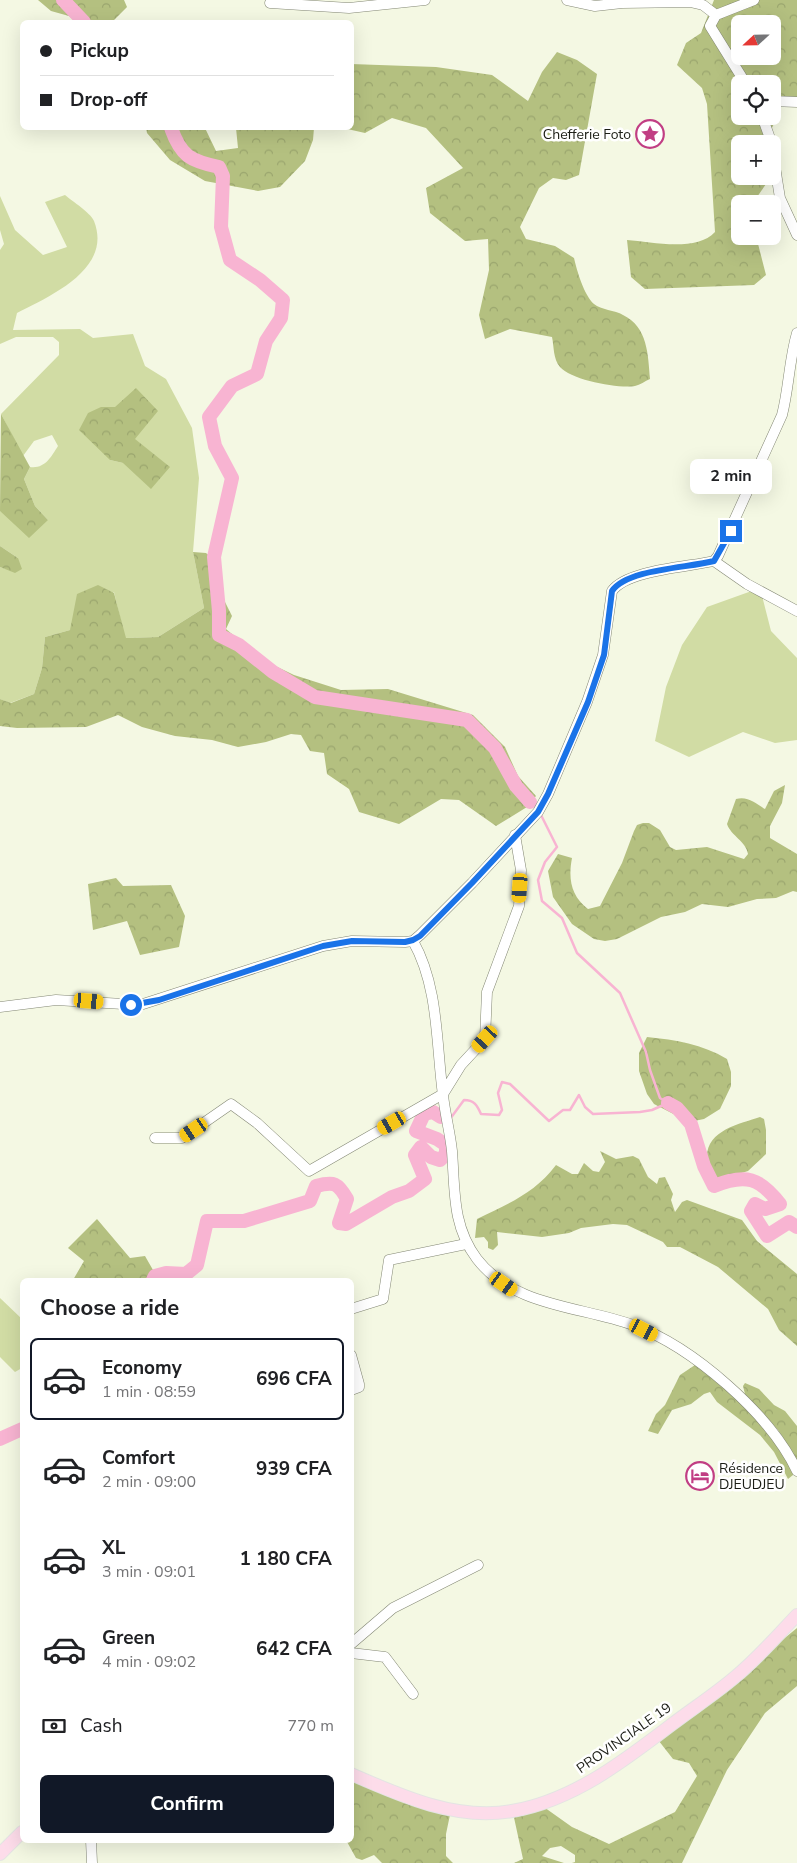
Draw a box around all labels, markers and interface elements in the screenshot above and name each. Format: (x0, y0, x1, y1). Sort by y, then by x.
north arrow (731, 15, 781, 65)
map controls (731, 15, 781, 245)
text: Pickup (70, 38, 129, 64)
button: locate (731, 75, 781, 125)
text: Drop-off (70, 87, 147, 113)
place icon: Chefferie Foto (635, 119, 665, 149)
place label: Chefferie Foto (543, 125, 631, 144)
button: + (731, 135, 781, 185)
button: − (731, 195, 781, 245)
callout: 2 min (690, 458, 772, 494)
text: 2 min (710, 465, 752, 487)
route end (720, 520, 742, 542)
car (511, 873, 528, 903)
car (73, 992, 104, 1010)
route start (120, 994, 142, 1016)
car (469, 1023, 500, 1055)
car (375, 1109, 408, 1137)
car (177, 1115, 210, 1145)
car (487, 1269, 520, 1299)
text: Choose a ride (40, 1293, 179, 1323)
car (627, 1317, 660, 1343)
text: Economy (102, 1355, 182, 1381)
icon: car (42, 1357, 87, 1402)
text: 696 CFA (256, 1366, 332, 1392)
text: 1 min · 08:59 (102, 1381, 196, 1403)
text: Comfort (102, 1445, 175, 1471)
icon: car (42, 1447, 87, 1492)
text: 939 CFA (256, 1456, 332, 1482)
place label: Résidence DJEUDJEU (719, 1459, 785, 1494)
hotel icon: Résidence DJEUDJEU (685, 1461, 715, 1491)
text: 2 min · 09:00 (102, 1471, 196, 1493)
text: XL (102, 1535, 125, 1561)
icon: car (42, 1537, 87, 1582)
text: 1 180 CFA (239, 1546, 332, 1572)
text: 3 min · 09:01 (102, 1561, 196, 1583)
text: Green (102, 1625, 155, 1651)
icon: car (42, 1627, 87, 1672)
text: 642 CFA (256, 1636, 332, 1662)
text: 4 min · 09:02 (102, 1651, 196, 1673)
street label: PROVINCIALE 19 (573, 1698, 675, 1778)
icon: cash (40, 1712, 68, 1740)
text: Cash (80, 1713, 122, 1739)
text: 770 m (287, 1715, 334, 1737)
button: Confirm (40, 1775, 334, 1833)

